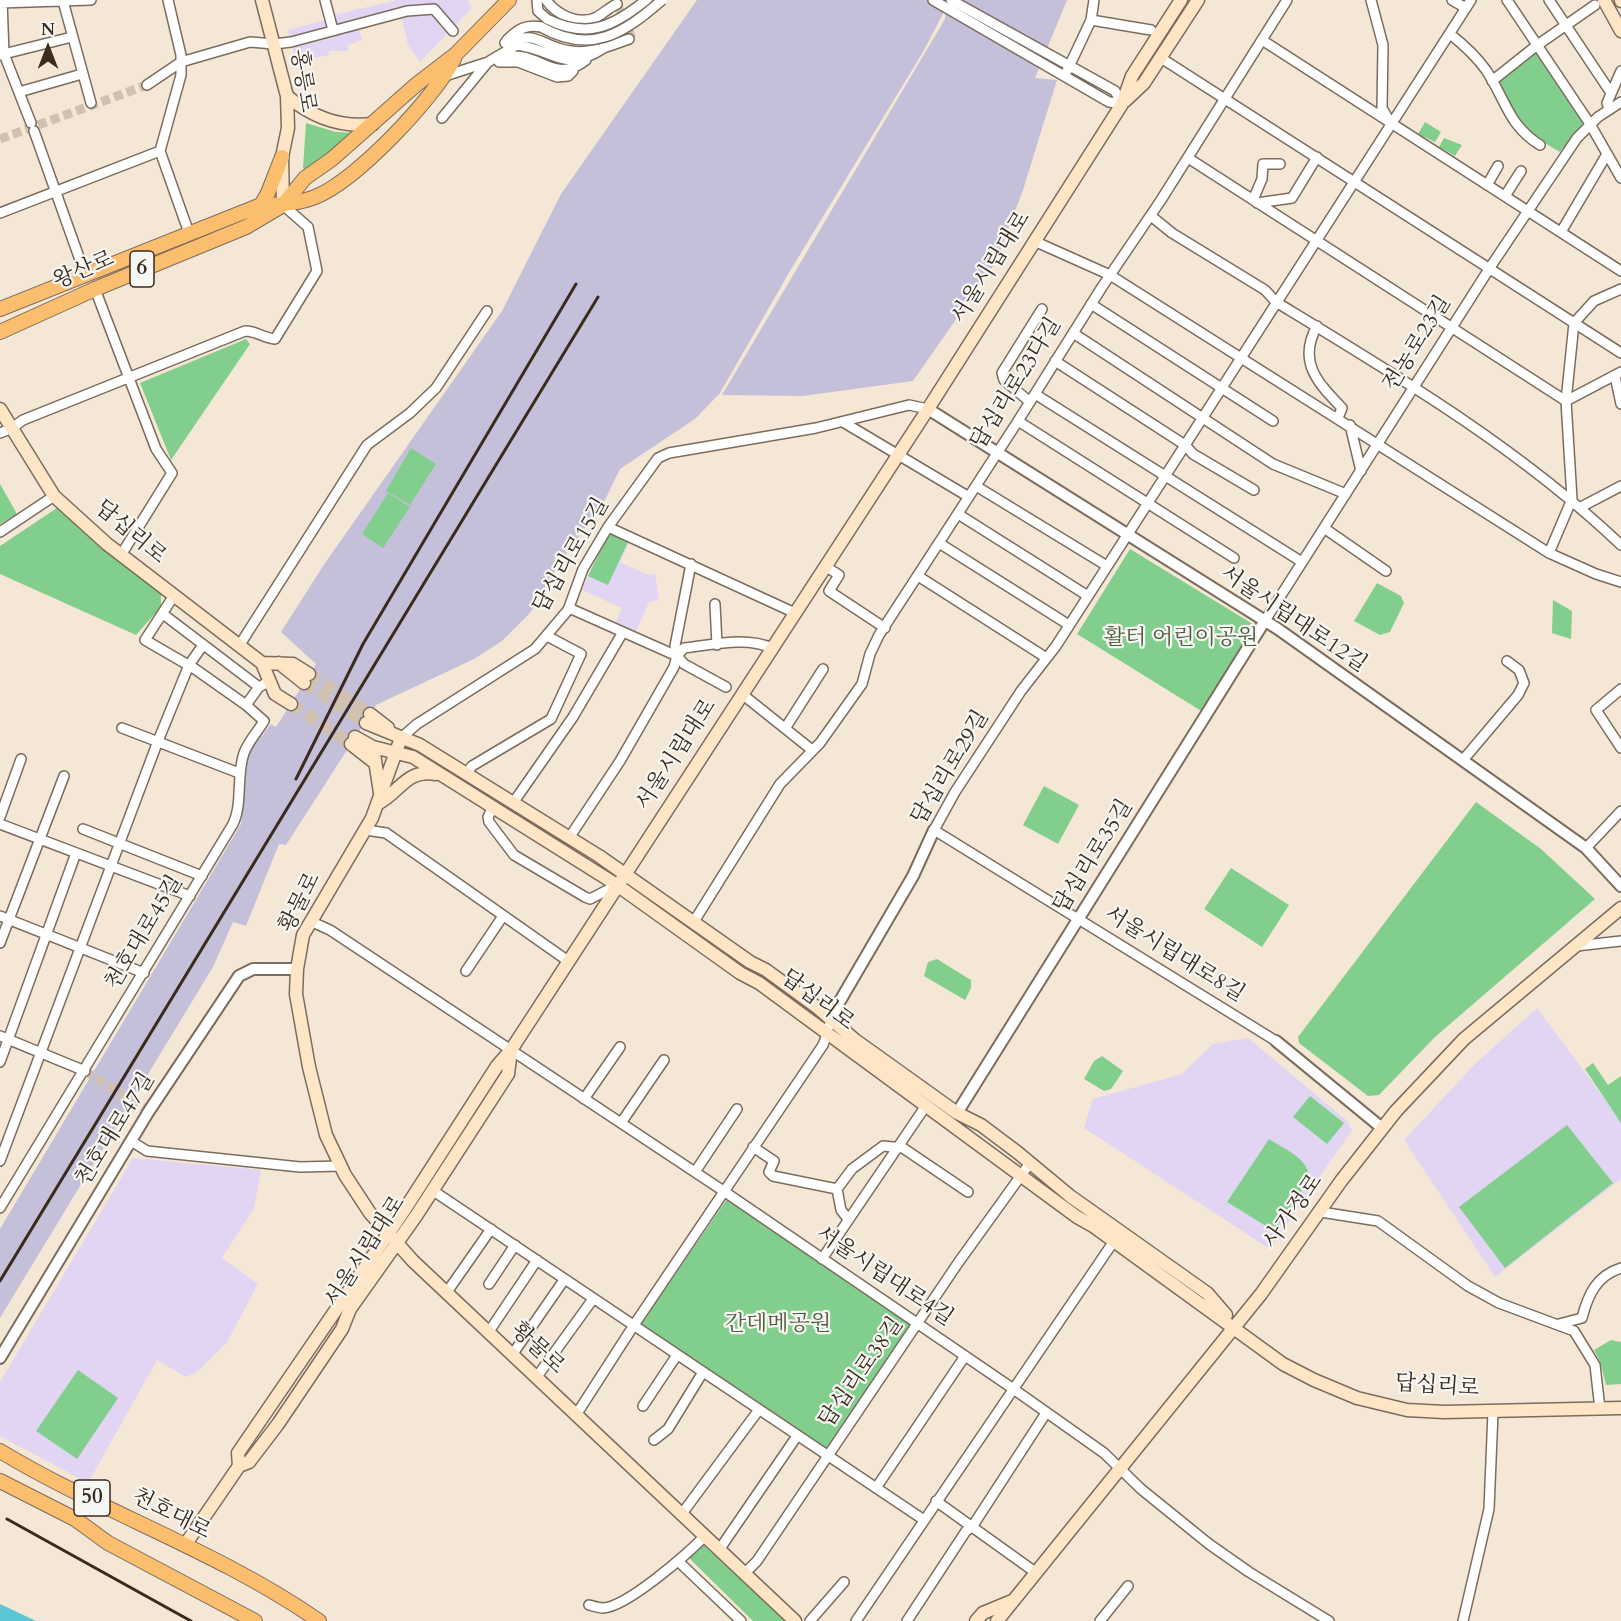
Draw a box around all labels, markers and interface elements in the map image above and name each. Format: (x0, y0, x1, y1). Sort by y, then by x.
north arrow (18, 18, 78, 78)
text: N (41, 19, 55, 41)
street label: 홍릉로 (284, 47, 320, 115)
street label: 서울시립대로 (947, 207, 1037, 329)
street label: 왕산로 (49, 246, 119, 296)
road number: 6 (130, 251, 154, 287)
street label: 전농로23길 (1378, 291, 1458, 397)
street label: 답십리로23다길 (966, 313, 1068, 455)
street label: 답십리로15길 (528, 494, 616, 618)
street label: 답십리로 (89, 496, 171, 570)
street label: 서울시립대로12길 (1215, 561, 1371, 679)
park label: 활터 어린이공원 (1104, 626, 1258, 652)
street label: 서울시립대로 (631, 694, 723, 816)
street label: 답십리로29길 (907, 706, 995, 830)
street label: 답십리로35길 (1049, 795, 1139, 919)
street label: 황물로 (275, 869, 327, 937)
street label: 천호대로45길 (101, 871, 189, 995)
street label: 서울시립대로8길 (1099, 901, 1249, 1009)
street label: 답십리로 (775, 965, 859, 1037)
street label: 천호대로47길 (71, 1068, 161, 1192)
street label: 사가정로 (1259, 1170, 1329, 1254)
street label: 서울시립대로 (320, 1191, 412, 1313)
street label: 서울시립대로4길 (810, 1221, 958, 1333)
park label: 간데메공원 (725, 1312, 831, 1338)
street label: 답십리로38길 (814, 1313, 910, 1433)
street label: 황물로 (505, 1318, 569, 1380)
street label: 답십리로 (1394, 1371, 1480, 1403)
road number: 50 (74, 1480, 110, 1516)
street label: 천호대로 (127, 1484, 215, 1546)

